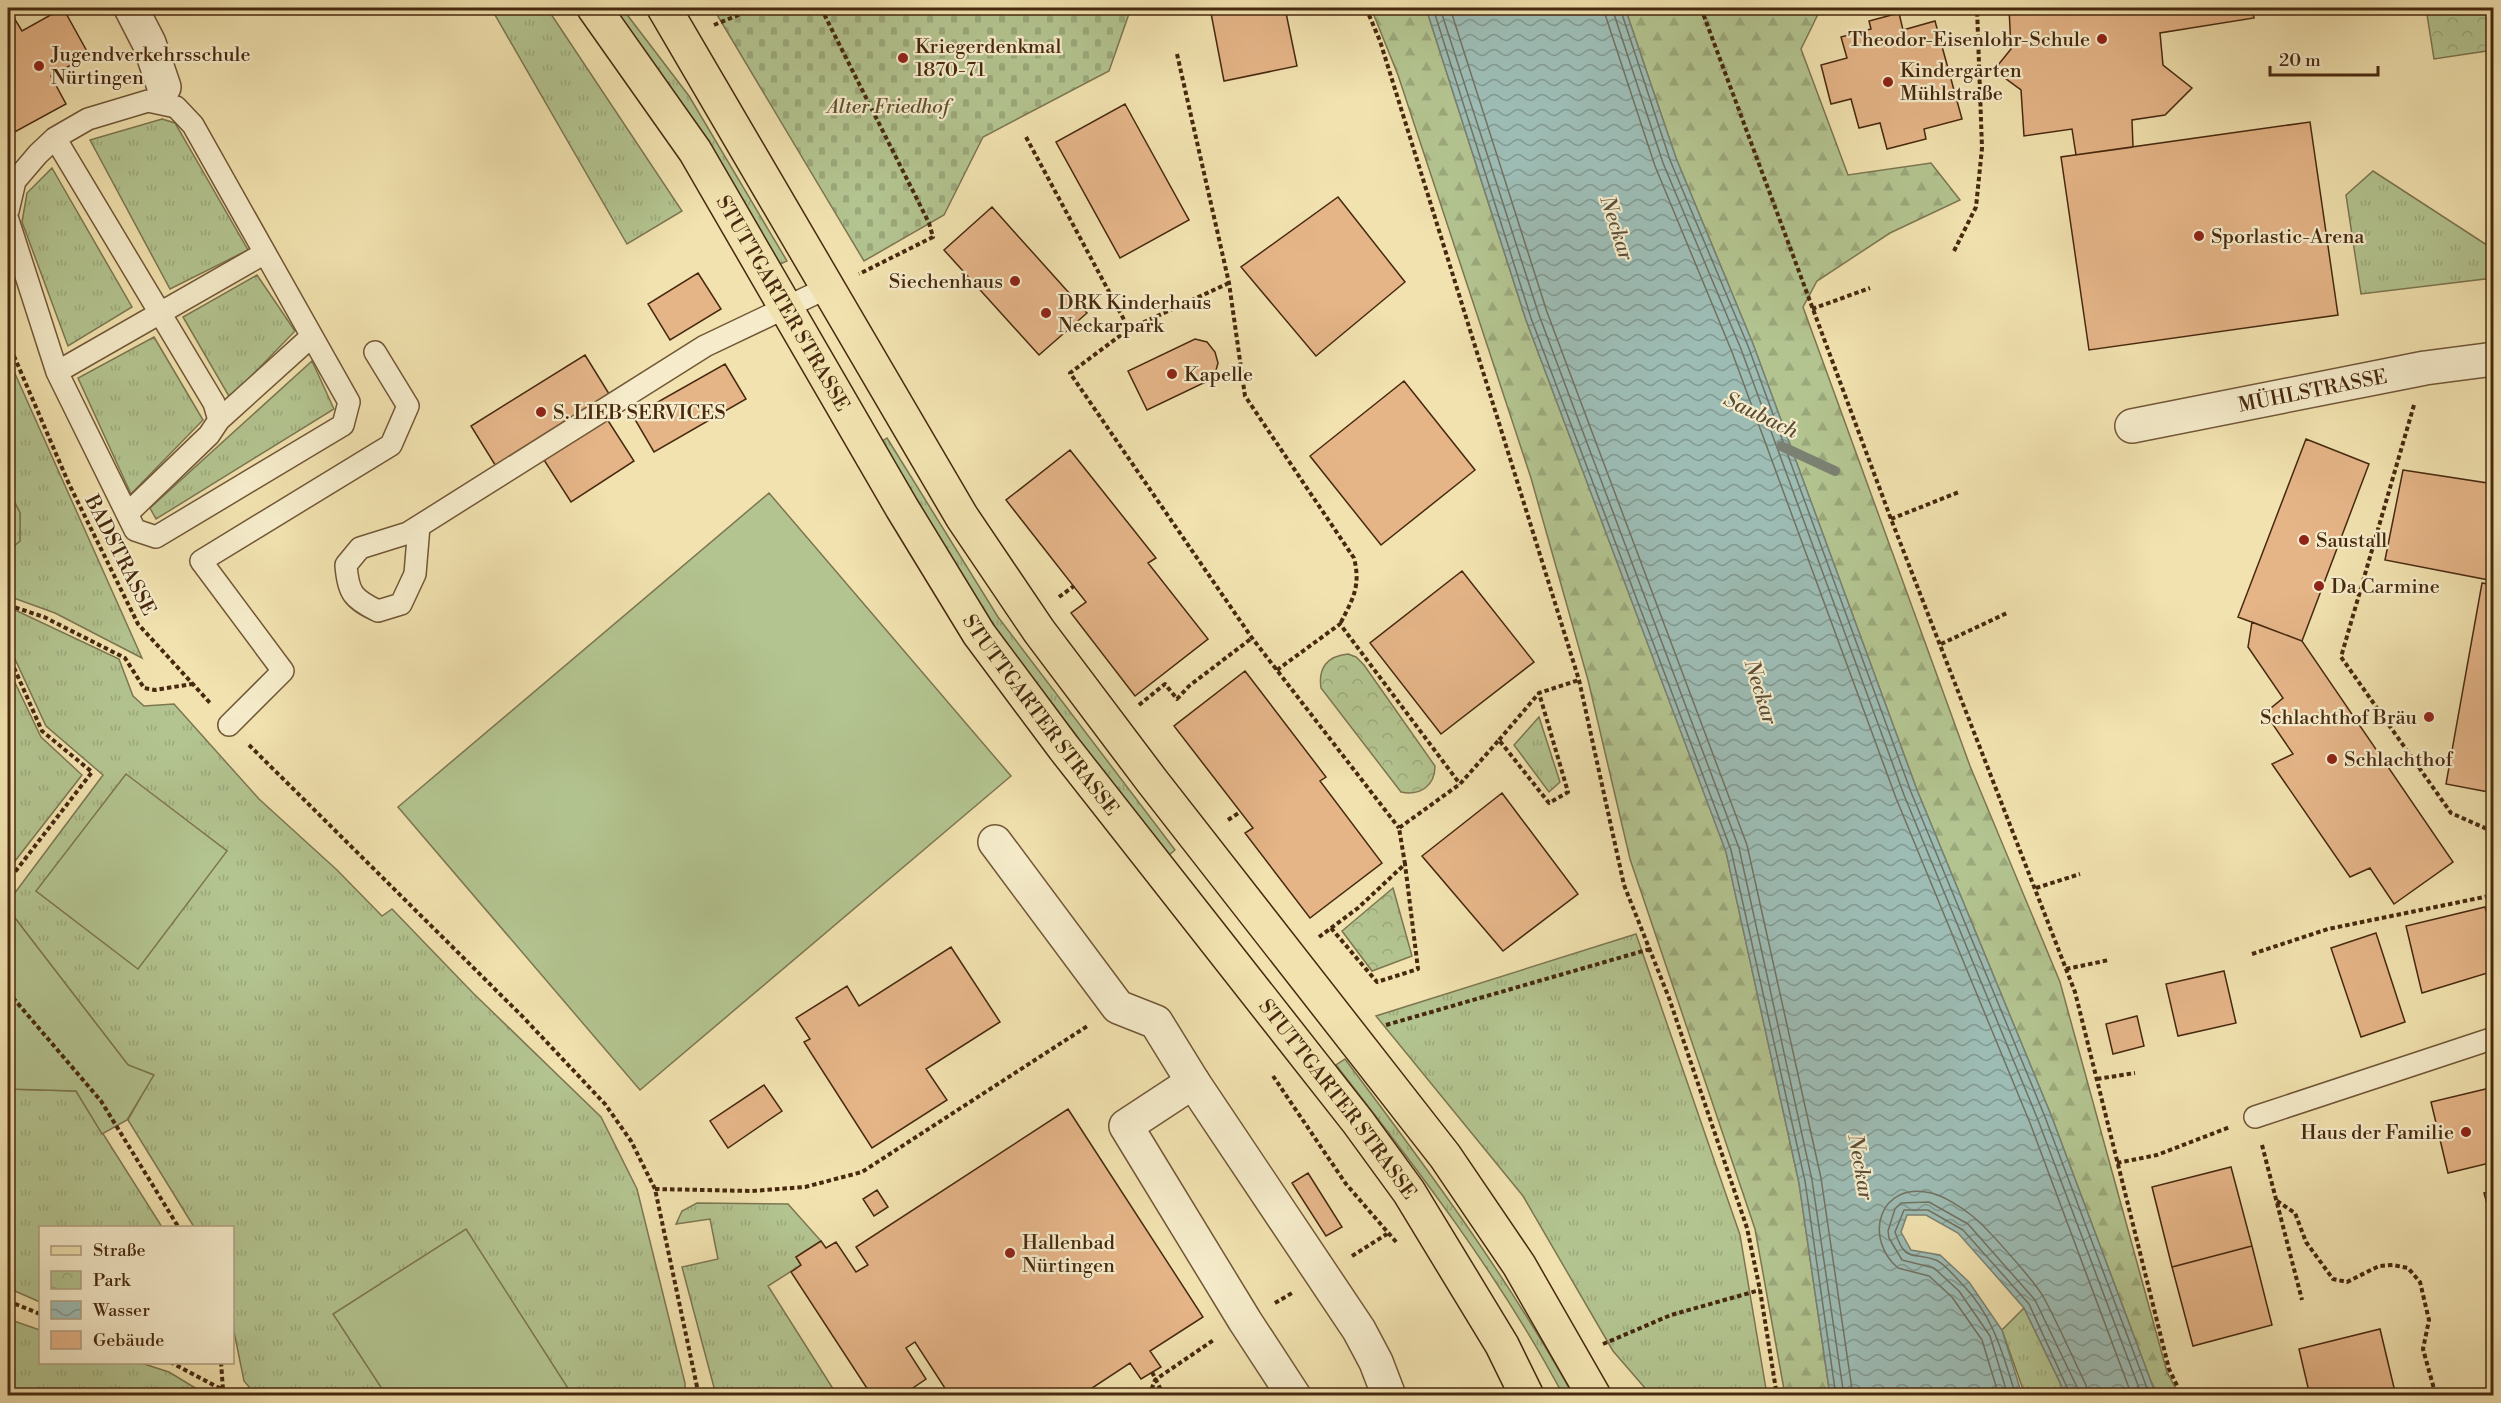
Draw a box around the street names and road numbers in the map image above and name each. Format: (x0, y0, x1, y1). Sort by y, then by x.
street label: STUTTGARTER STRASSE (710, 192, 854, 416)
street label: MÜHLSTRASSE (2236, 365, 2389, 419)
street label: BADSTRASSE (78, 490, 161, 620)
street label: STUTTGARTER STRASSE (956, 610, 1123, 821)
street label: STUTTGARTER STRASSE (1252, 995, 1421, 1205)

